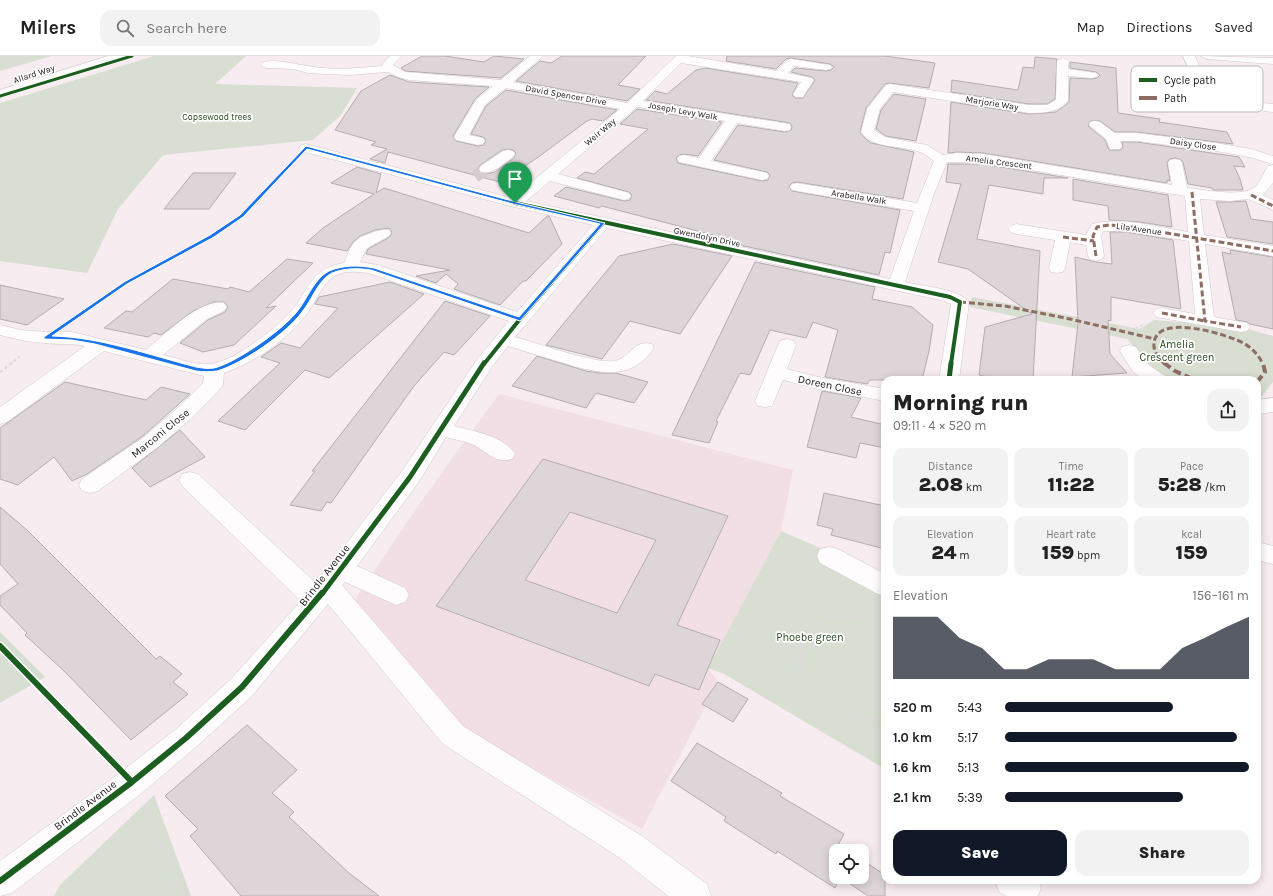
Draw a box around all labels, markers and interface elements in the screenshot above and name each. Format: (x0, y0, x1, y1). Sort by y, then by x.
search box (100, 10, 380, 46)
text: Milers (20, 17, 76, 39)
icon: search (114, 17, 136, 39)
text: Search here (146, 19, 227, 37)
text: Map (1077, 19, 1105, 36)
text: Directions (1127, 19, 1192, 36)
text: Saved (1214, 19, 1253, 36)
street label: Allard Way (12, 62, 57, 85)
legend (1131, 66, 1263, 112)
text: Cycle path (1164, 74, 1216, 87)
street label: David Spencer Drive (525, 83, 608, 107)
text: Path (1164, 92, 1187, 105)
street label: Marjorie Way (965, 94, 1020, 112)
street label: Joseph Levy Walk (647, 100, 719, 122)
park label: Copsewood trees (182, 112, 252, 122)
street label: Weir Way (582, 116, 618, 148)
street label: Daisy Close (1169, 136, 1217, 152)
street label: Amelia Crescent (965, 153, 1033, 171)
pin (498, 162, 532, 203)
icon: arrive (504, 168, 526, 190)
street label: Arabella Walk (831, 188, 887, 206)
street label: Lila Avenue (1115, 221, 1163, 237)
street label: Gwendolyn Drive (673, 225, 742, 249)
park label: Amelia Crescent green (1140, 338, 1214, 364)
street label: Doreen Close (797, 372, 863, 399)
button: share (1207, 389, 1249, 431)
text: Morning run (893, 390, 1028, 416)
street label: Marconi Close (129, 406, 192, 461)
text: 09:11 · 4 × 520 m (893, 418, 986, 433)
text: Distance (928, 460, 973, 473)
text: Time (1059, 460, 1083, 473)
text: Pace (1180, 460, 1203, 473)
text: 2.08 (918, 473, 963, 496)
text: 11:22 (1048, 473, 1094, 496)
text: 5:28 (1157, 473, 1202, 496)
text: km (963, 481, 982, 494)
text: /km (1202, 481, 1226, 494)
text: Elevation (927, 528, 974, 541)
text: Heart rate (1046, 528, 1096, 541)
text: kcal (1181, 528, 1202, 541)
text: 24 (931, 541, 957, 564)
text: 159 (1042, 541, 1074, 564)
text: 159 (1175, 541, 1208, 564)
street label: Brindle Avenue (296, 542, 353, 609)
text: m (957, 549, 969, 562)
text: bpm (1074, 549, 1100, 562)
text: Elevation (893, 588, 948, 603)
text: 156–161 m (1192, 588, 1249, 603)
park label: Phoebe green (776, 631, 844, 644)
text: 520 m (893, 700, 932, 715)
text: 5:43 (957, 700, 982, 715)
text: 1.0 km (893, 730, 932, 745)
text: 5:17 (957, 730, 978, 745)
text: 1.6 km (893, 760, 932, 775)
text: 5:13 (957, 760, 979, 775)
street label: Brindle Avenue (52, 777, 119, 833)
text: 2.1 km (893, 790, 932, 805)
text: 5:39 (957, 790, 983, 805)
button: Save (893, 830, 1067, 876)
button: Share (1075, 830, 1249, 876)
map controls (829, 844, 869, 884)
button: locate (829, 844, 869, 884)

